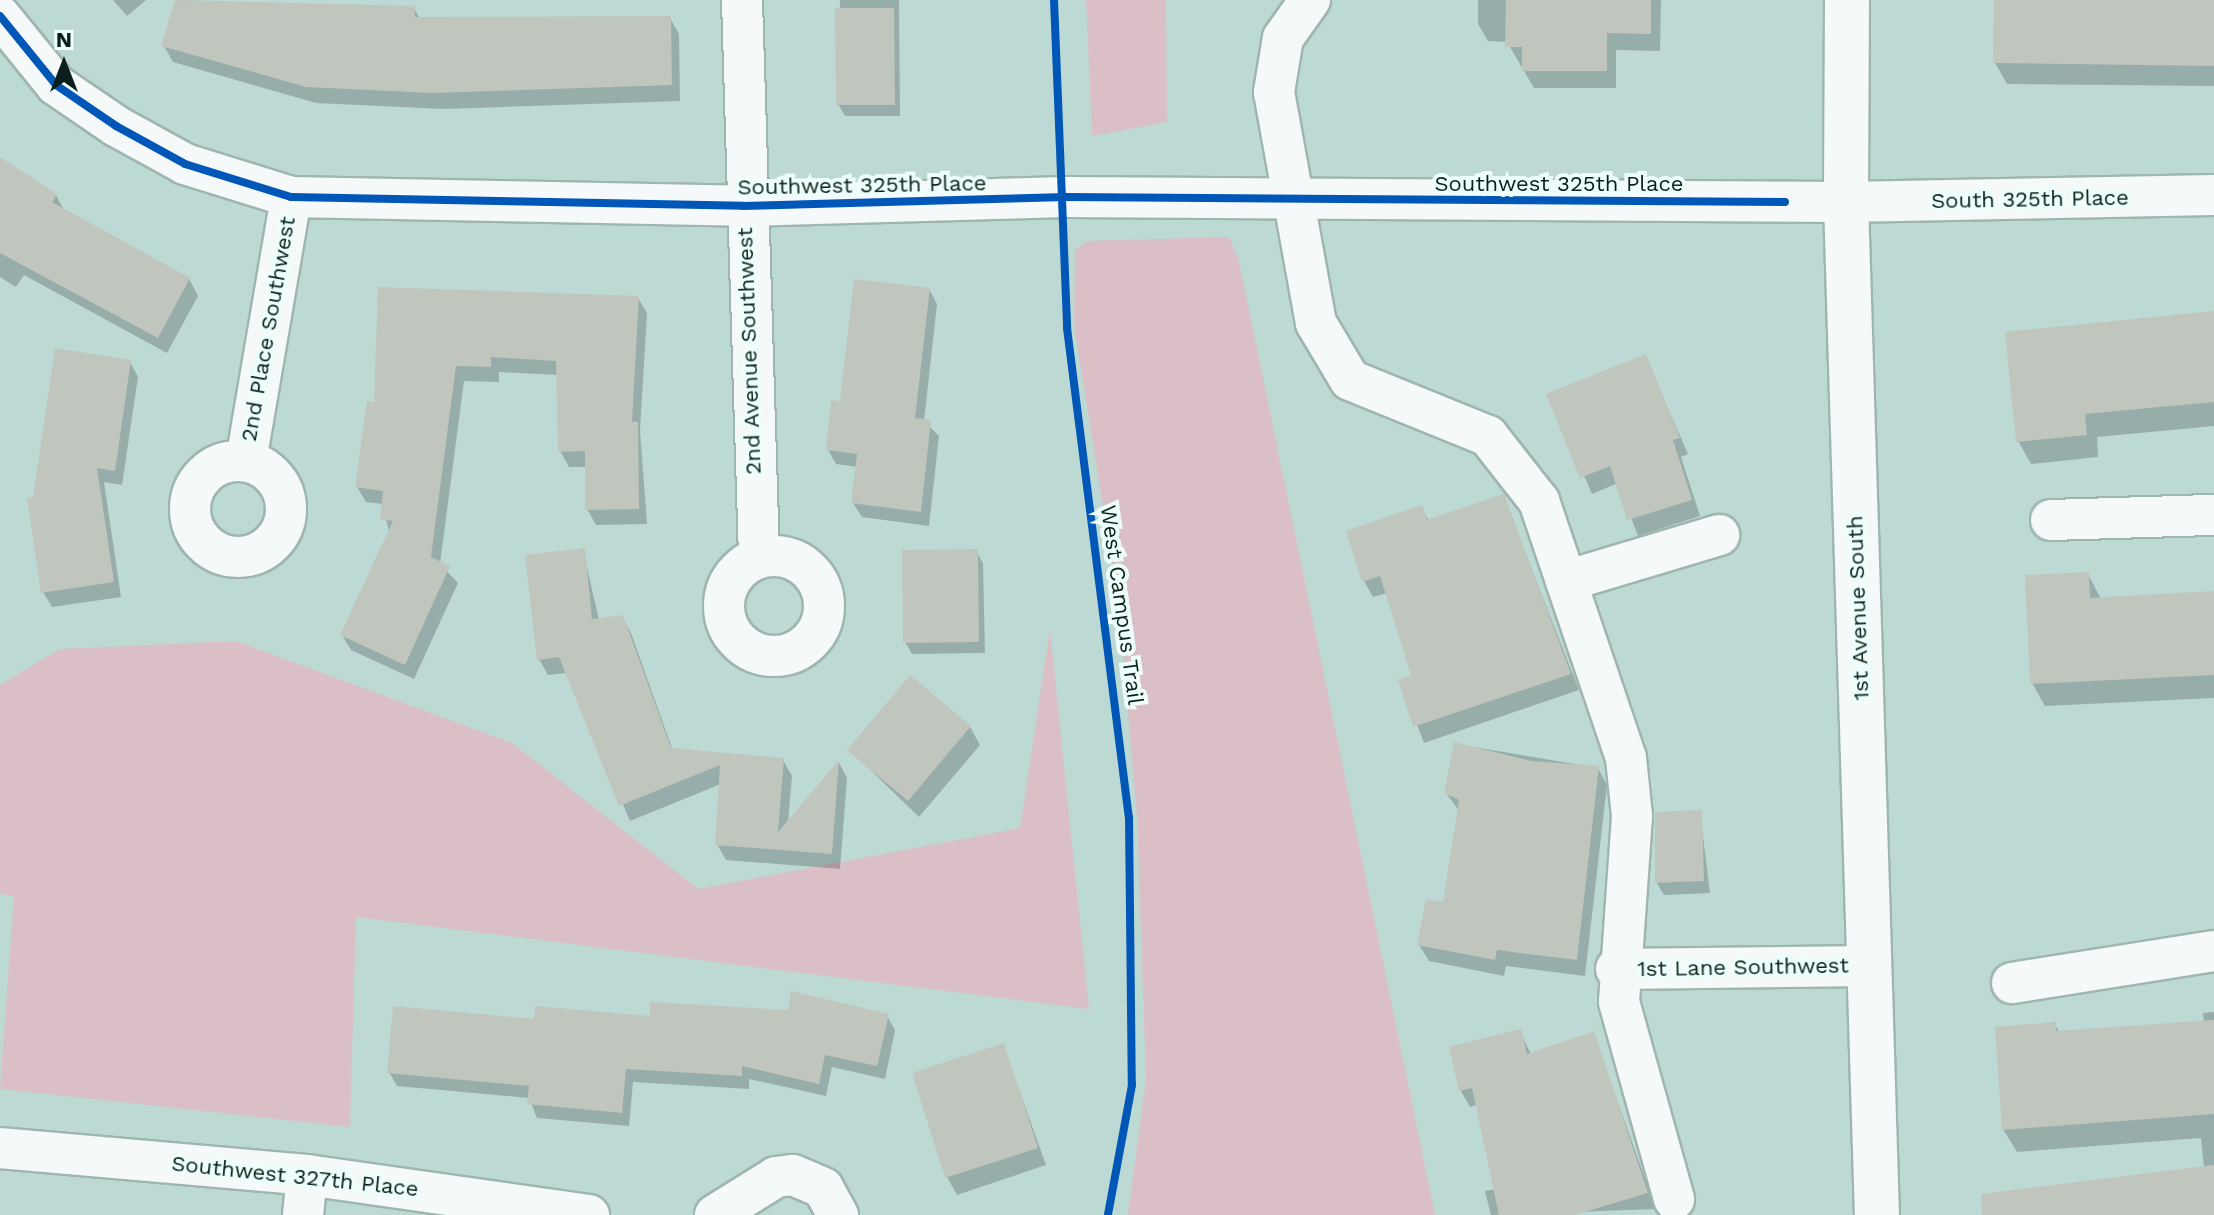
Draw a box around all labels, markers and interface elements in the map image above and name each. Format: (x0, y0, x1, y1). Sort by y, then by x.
north arrow (24, 24, 104, 104)
text: N (56, 27, 72, 52)
street label: Southwest 325th Place (737, 170, 987, 200)
street label: Southwest 325th Place (1435, 171, 1683, 197)
street label: South 325th Place (1931, 184, 2129, 214)
street label: 2nd Place Southwest (235, 214, 301, 444)
street label: 2nd Avenue Southwest (731, 227, 767, 475)
street label: West Campus Trail (1095, 503, 1149, 707)
street label: 1st Avenue South (1842, 515, 1874, 701)
street label: 1st Lane Southwest (1637, 952, 1849, 982)
street label: Southwest 327th Place (170, 1150, 420, 1202)

